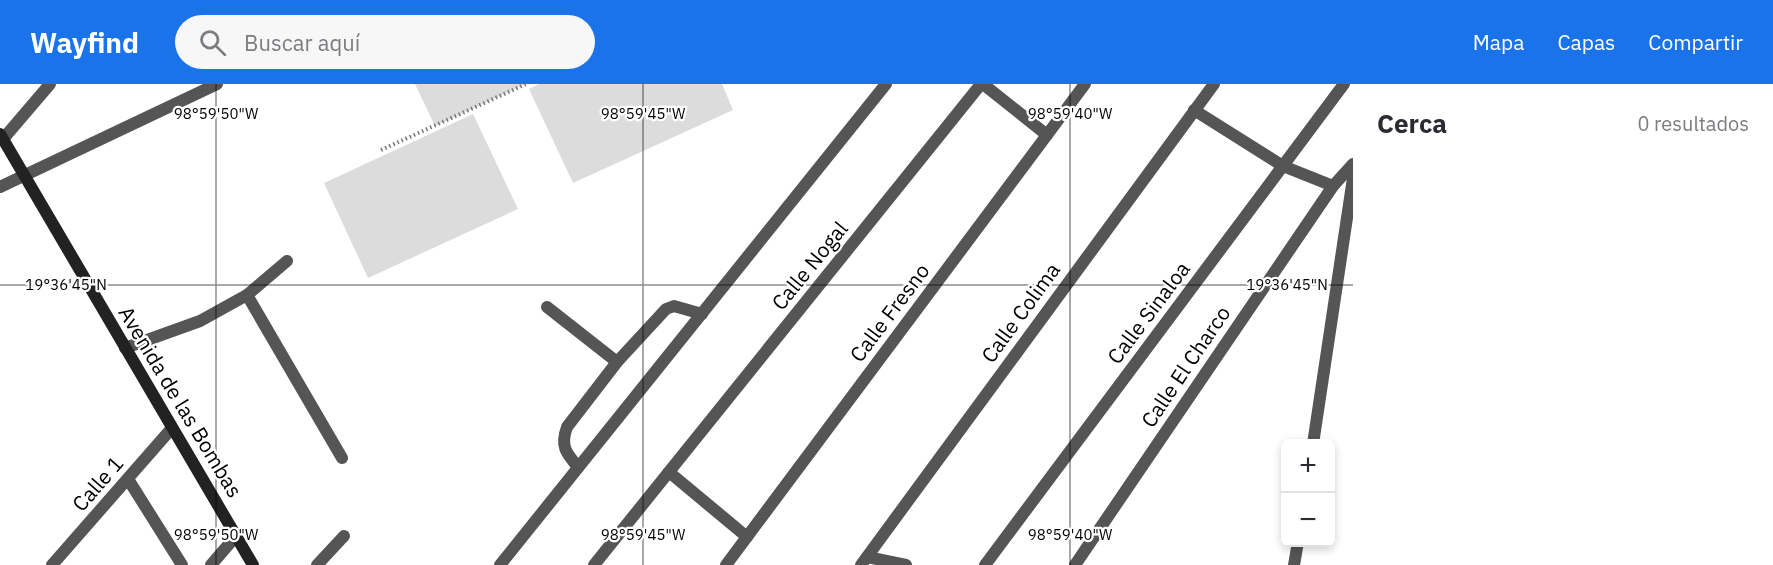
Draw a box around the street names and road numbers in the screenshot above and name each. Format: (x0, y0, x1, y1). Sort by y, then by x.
street label: Calle Nogal (765, 215, 854, 316)
street label: Calle Sinaloa (1101, 256, 1196, 369)
street label: Calle Fresno (843, 257, 935, 367)
street label: Calle Colima (974, 257, 1066, 368)
street label: Calle El Charco (1134, 300, 1236, 433)
street label: Avenida de las Bombas (113, 301, 249, 502)
street label: Calle 1 (65, 450, 129, 517)

